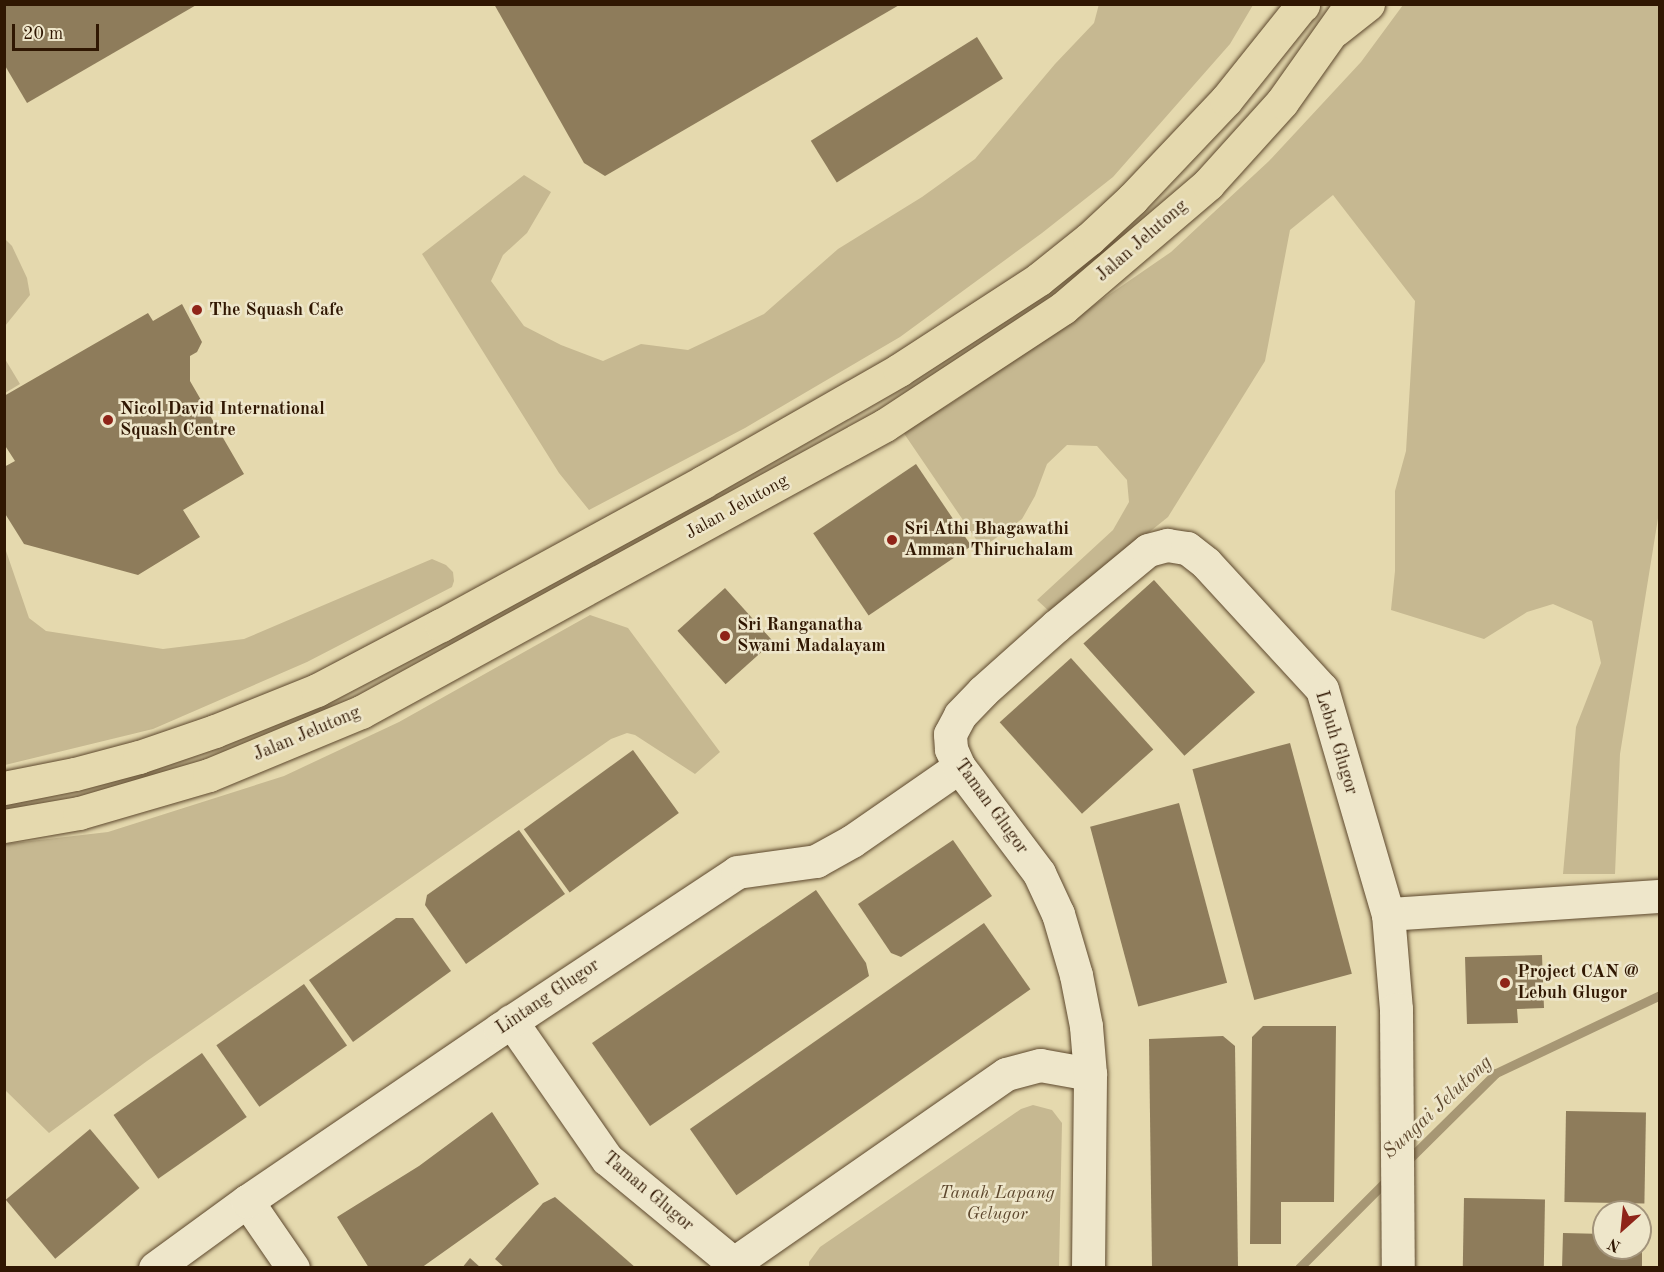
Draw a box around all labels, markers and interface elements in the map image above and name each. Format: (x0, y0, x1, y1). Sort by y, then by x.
scale bar (15, 12, 102, 50)
text: 20 m (23, 25, 63, 43)
street label: Jalan Jelutong (1092, 195, 1192, 287)
place label: The Squash Cafe (209, 299, 344, 321)
marker: The Squash Cafe (190, 303, 204, 317)
place label: Nicol David International Squash Centre (120, 399, 325, 442)
marker: Nicol David International Squash Centre (101, 413, 115, 427)
street label: Jalan Jelutong (682, 470, 792, 544)
place label: Sri Athi Bhagawathi Amman Thiruchalam (904, 519, 1073, 562)
marker: Sri Athi Bhagawathi Amman Thiruchalam (885, 533, 899, 547)
place label: Sri Ranganatha Swami Madalayam (737, 615, 886, 658)
marker: Sri Ranganatha Swami Madalayam (718, 629, 732, 643)
street label: Lebuh Glugor (1310, 688, 1362, 798)
street label: Jalan Jelutong (250, 702, 364, 766)
street label: Taman Glugor (949, 755, 1033, 859)
street label: Lintang Glugor (492, 955, 604, 1039)
place label: Project CAN @ Lebuh Glugor (1517, 962, 1639, 1004)
marker: Project CAN @ Lebuh Glugor (1498, 976, 1512, 990)
water label: Sungai Jelutong (1378, 1051, 1498, 1165)
street label: Taman Glugor (598, 1148, 698, 1236)
park label: Tanah Lapang Gelugor (939, 1183, 1055, 1226)
north arrow (1592, 1200, 1652, 1260)
text: N (1606, 1234, 1624, 1254)

